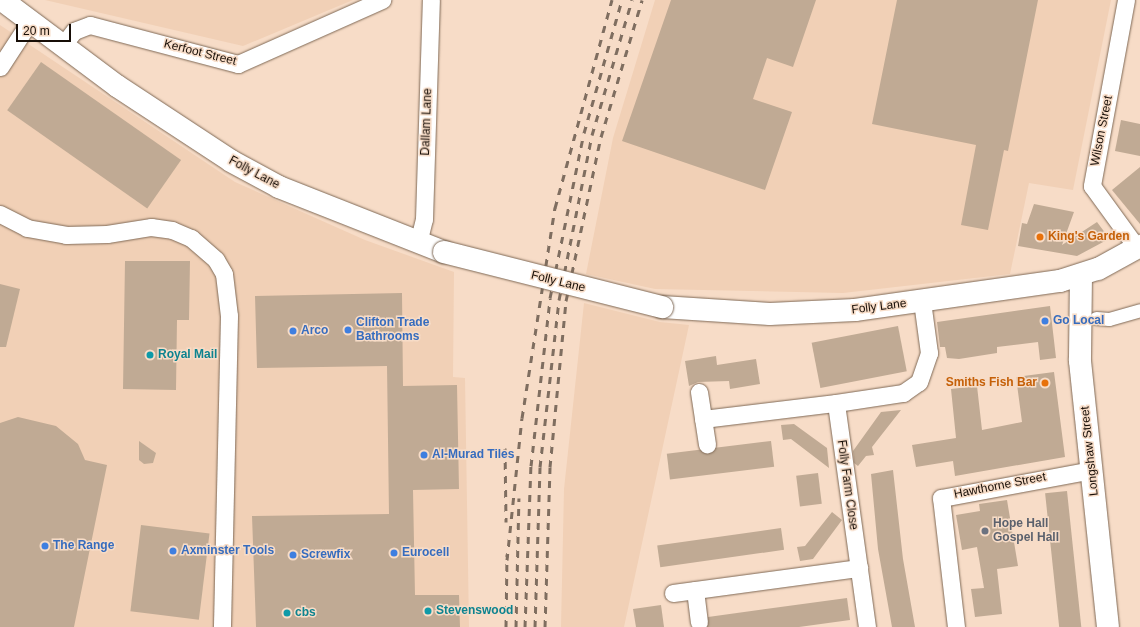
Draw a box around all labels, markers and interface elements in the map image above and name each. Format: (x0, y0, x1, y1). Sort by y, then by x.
scale bar (18, 16, 73, 42)
text: 20 m (23, 24, 50, 38)
street label: Kerfoot Street (162, 37, 238, 69)
street label: Dallam Lane (419, 88, 435, 156)
street label: Wilson Street (1088, 95, 1116, 167)
street label: Folly Lane (226, 154, 282, 192)
place label: King's Garden (1048, 230, 1130, 244)
marker: King's Garden (1035, 232, 1045, 242)
street label: Folly Lane (529, 268, 587, 296)
street label: Folly Lane (851, 296, 907, 318)
place label: Go Local (1053, 314, 1104, 328)
place label: Clifton Trade Bathrooms (356, 316, 429, 344)
marker: Go Local (1040, 316, 1050, 326)
place label: Arco (301, 324, 328, 338)
marker: Clifton Trade Bathrooms (343, 325, 353, 335)
marker: Arco (288, 326, 298, 336)
place label: Royal Mail (158, 348, 217, 362)
marker: Royal Mail (145, 350, 155, 360)
place label: Smiths Fish Bar (946, 376, 1037, 390)
marker: Smiths Fish Bar (1040, 378, 1050, 388)
street label: Longshaw Street (1078, 405, 1102, 497)
street label: Folly Farm Close (834, 439, 860, 531)
place label: Al-Murad Tiles (432, 448, 514, 462)
marker: Al-Murad Tiles (419, 450, 429, 460)
street label: Hawthorne Street (953, 470, 1047, 502)
place label: Hope Hall Gospel Hall (993, 517, 1059, 545)
marker: Hope Hall Gospel Hall (980, 526, 990, 536)
place label: The Range (53, 539, 114, 553)
marker: The Range (40, 541, 50, 551)
place label: Axminster Tools (181, 544, 274, 558)
marker: Axminster Tools (168, 546, 178, 556)
place label: Eurocell (402, 546, 449, 560)
place label: Screwfix (301, 548, 350, 562)
marker: Eurocell (389, 548, 399, 558)
marker: Screwfix (288, 550, 298, 560)
place label: Stevenswood (436, 604, 513, 618)
place label: cbs (295, 606, 316, 620)
marker: Stevenswood (423, 606, 433, 616)
marker: cbs (282, 608, 292, 618)

